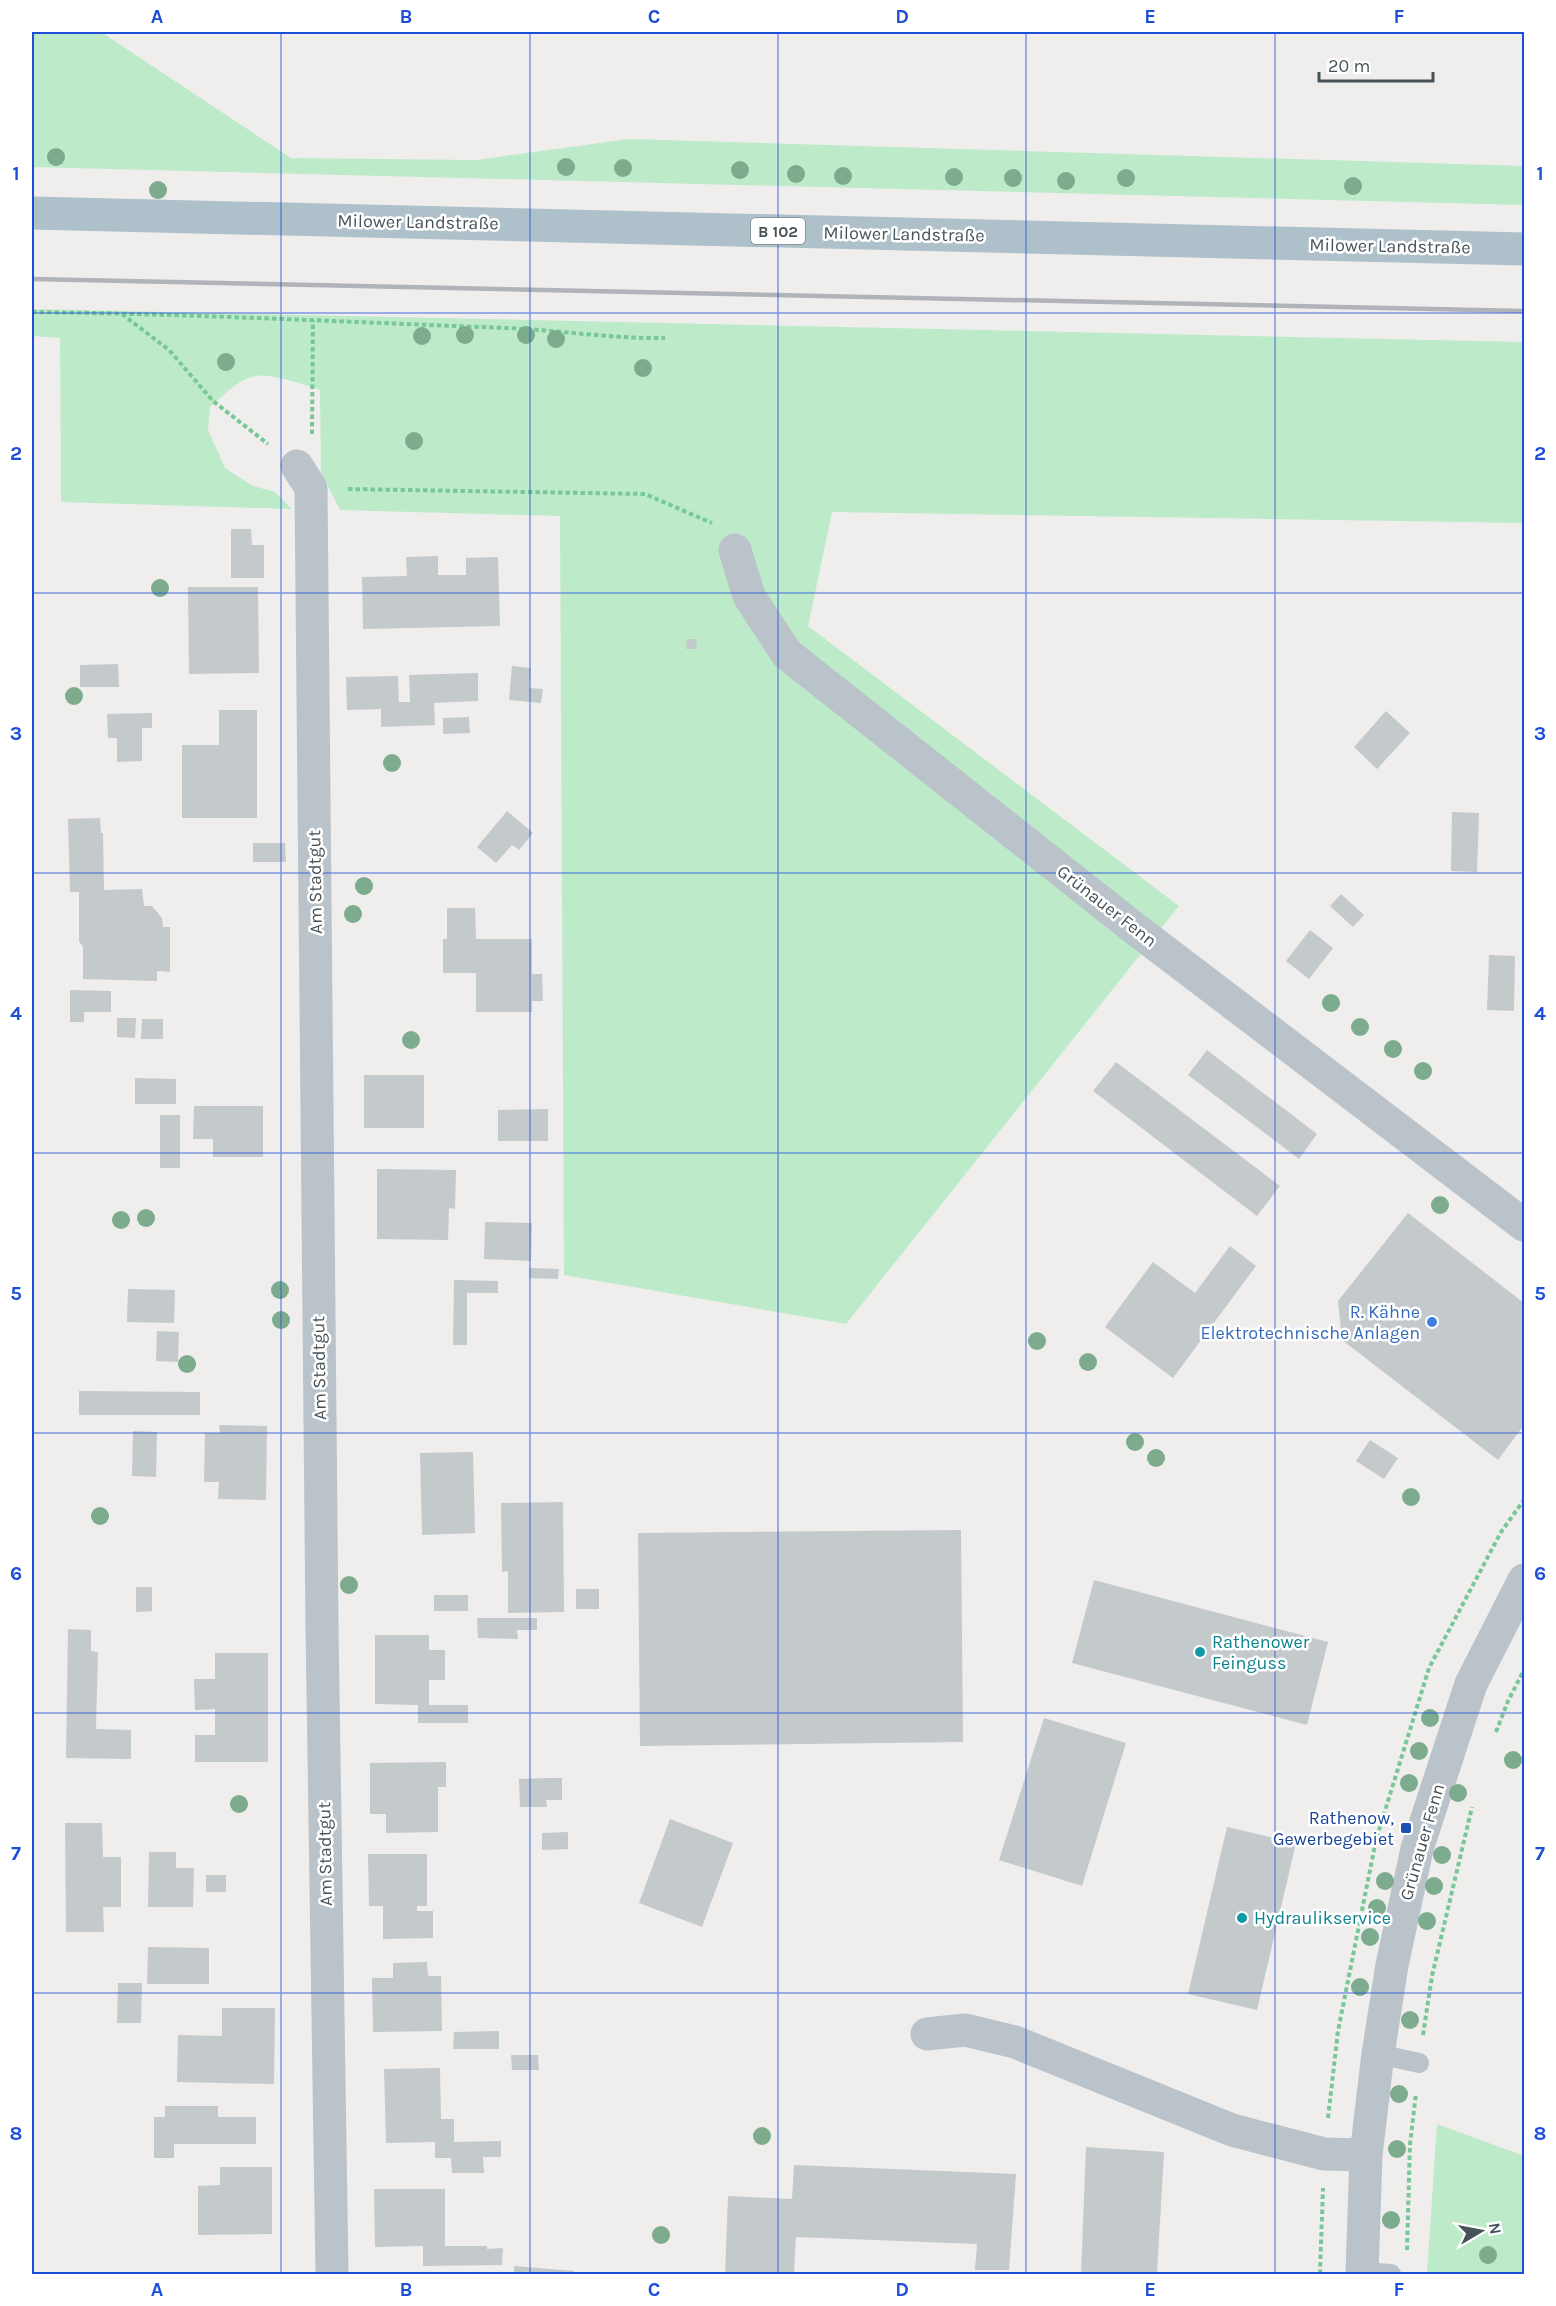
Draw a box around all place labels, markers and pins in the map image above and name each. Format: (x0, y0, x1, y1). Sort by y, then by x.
place label: R. Kähne Elektrotechnische Anlagen (1200, 1301, 1420, 1344)
marker: R. Kähne Elektrotechnische Anlagen (1425, 1315, 1439, 1329)
place label: Rathenower Feinguss (1212, 1631, 1310, 1674)
marker: Rathenower Feinguss (1193, 1645, 1207, 1659)
place label: Rathenow, Gewerbegebiet (1273, 1807, 1394, 1850)
marker: Rathenow, Gewerbegebiet (1399, 1821, 1413, 1835)
place label: Hydraulikservice (1254, 1907, 1391, 1929)
marker: Hydraulikservice (1235, 1911, 1249, 1925)

